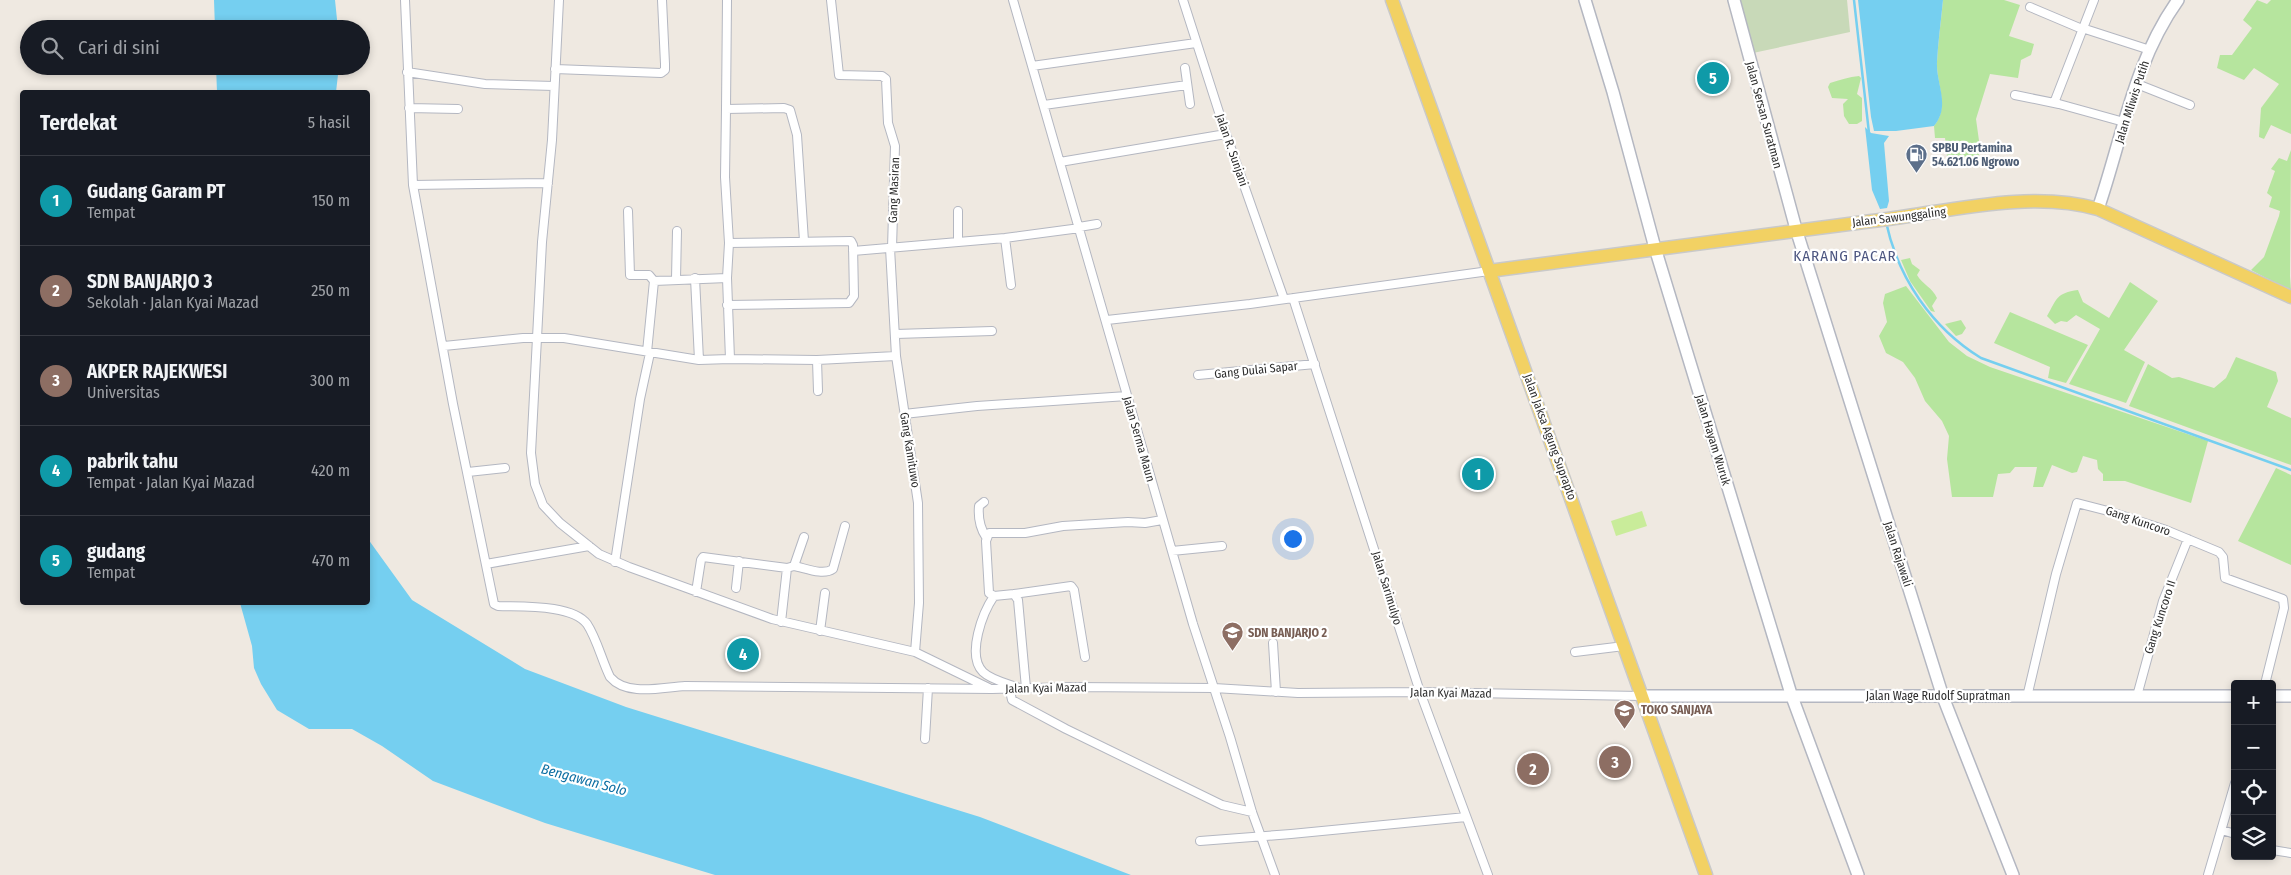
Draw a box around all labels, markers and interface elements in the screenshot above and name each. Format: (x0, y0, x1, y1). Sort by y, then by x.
search box (20, 20, 370, 75)
icon: search (38, 34, 66, 62)
text: Cari di sini (78, 36, 160, 59)
pin: 5 (1697, 59, 1729, 97)
street label: Jalan Mliwis Putih (2112, 59, 2152, 145)
street label: Jalan Sersan Suratman (1743, 60, 1785, 170)
text: Terdekat (40, 110, 117, 136)
street label: Jalan R. Sunjani (1213, 112, 1251, 188)
text: 5 hasil (308, 113, 350, 132)
place label: SPBU Pertamina 54.621.06 Ngrowo (1932, 141, 2020, 169)
fuel station icon: SPBU Pertamina 54.621.06 Ngrowo (1904, 143, 1928, 174)
street label: Gang Masiran (886, 157, 902, 223)
text: Gudang Garam PT (87, 180, 225, 203)
text: 1 (53, 191, 59, 210)
text: 150 m (312, 191, 350, 210)
text: Tempat (87, 203, 135, 222)
street label: Jalan Sawunggaling (1851, 204, 1947, 230)
district label: KARANG PACAR (1793, 247, 1897, 265)
text: SDN BANJARJO 3 (87, 270, 212, 293)
text: 2 (52, 281, 60, 300)
text: 250 m (311, 281, 350, 300)
text: Sekolah · Jalan Kyai Mazad (87, 293, 259, 312)
street label: Gang Dulai Sapar (1214, 359, 1299, 381)
text: AKPER RAJEKWESI (87, 360, 227, 383)
text: 3 (52, 371, 60, 390)
text: 300 m (310, 371, 350, 390)
street label: Jalan Jaksa Agung Suprapto (1521, 372, 1579, 502)
text: Universitas (87, 383, 160, 402)
street label: Jalan Hayam Wuruk (1692, 393, 1734, 488)
street label: Jalan Serma Maun (1120, 395, 1158, 483)
street label: Gang Kamituwo (897, 411, 923, 489)
text: pabrik tahu (87, 450, 178, 473)
pin: 1 (1462, 455, 1494, 493)
text: 4 (52, 461, 60, 480)
text: 420 m (311, 461, 350, 480)
text: Tempat · Jalan Kyai Mazad (87, 473, 255, 492)
street label: Gang Kuncoro (2104, 503, 2172, 539)
street label: Jalan Rajawali (1881, 520, 1915, 588)
your location (1280, 526, 1306, 552)
text: gudang (87, 540, 145, 563)
street label: Jalan Sarimulyo (1369, 549, 1405, 627)
text: 5 (52, 551, 60, 570)
text: 470 m (312, 551, 350, 570)
text: Tempat (87, 563, 135, 582)
street label: Gang Kuncoro II (2141, 578, 2179, 656)
school or university icon: SDN BANJARJO 2 (1220, 621, 1244, 652)
place label: SDN BANJARJO 2 (1248, 626, 1328, 640)
pin: 4 (727, 635, 759, 673)
street label: Jalan Kyai Mazad (1005, 680, 1087, 696)
map controls (2231, 680, 2276, 860)
button: + (2231, 680, 2276, 725)
street label: Jalan Kyai Mazad (1410, 685, 1492, 701)
street label: Jalan Wage Rudolf Supratman (1866, 689, 2010, 703)
school or university icon: TOKO SANJAYA (1613, 698, 1637, 729)
place label: TOKO SANJAYA (1641, 703, 1713, 717)
button: − (2231, 725, 2276, 770)
pin: 3 (1599, 743, 1631, 781)
pin: 2 (1517, 750, 1549, 788)
water label: Bengawan Solo (539, 760, 629, 800)
button: locate (2231, 770, 2276, 815)
button: layers (2231, 815, 2276, 860)

